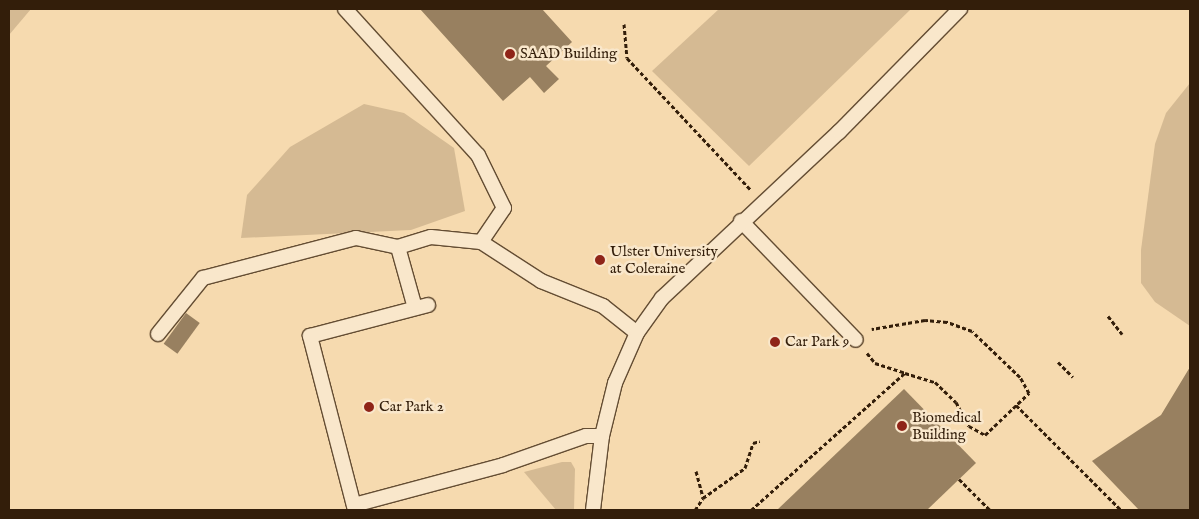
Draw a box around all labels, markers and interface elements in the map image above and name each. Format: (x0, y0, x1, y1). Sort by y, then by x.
place label: SAAD Building (520, 45, 617, 63)
marker: SAAD Building (504, 48, 516, 60)
place label: Ulster University at Coleraine (610, 242, 718, 277)
marker: Ulster University at Coleraine (594, 254, 606, 266)
place label: Car Park 9 (785, 333, 849, 351)
marker: Car Park 9 (769, 336, 781, 348)
place label: Car Park 2 (379, 398, 444, 416)
marker: Car Park 2 (363, 401, 375, 413)
place label: Biomedical Building (912, 408, 981, 443)
marker: Biomedical Building (896, 420, 908, 432)

